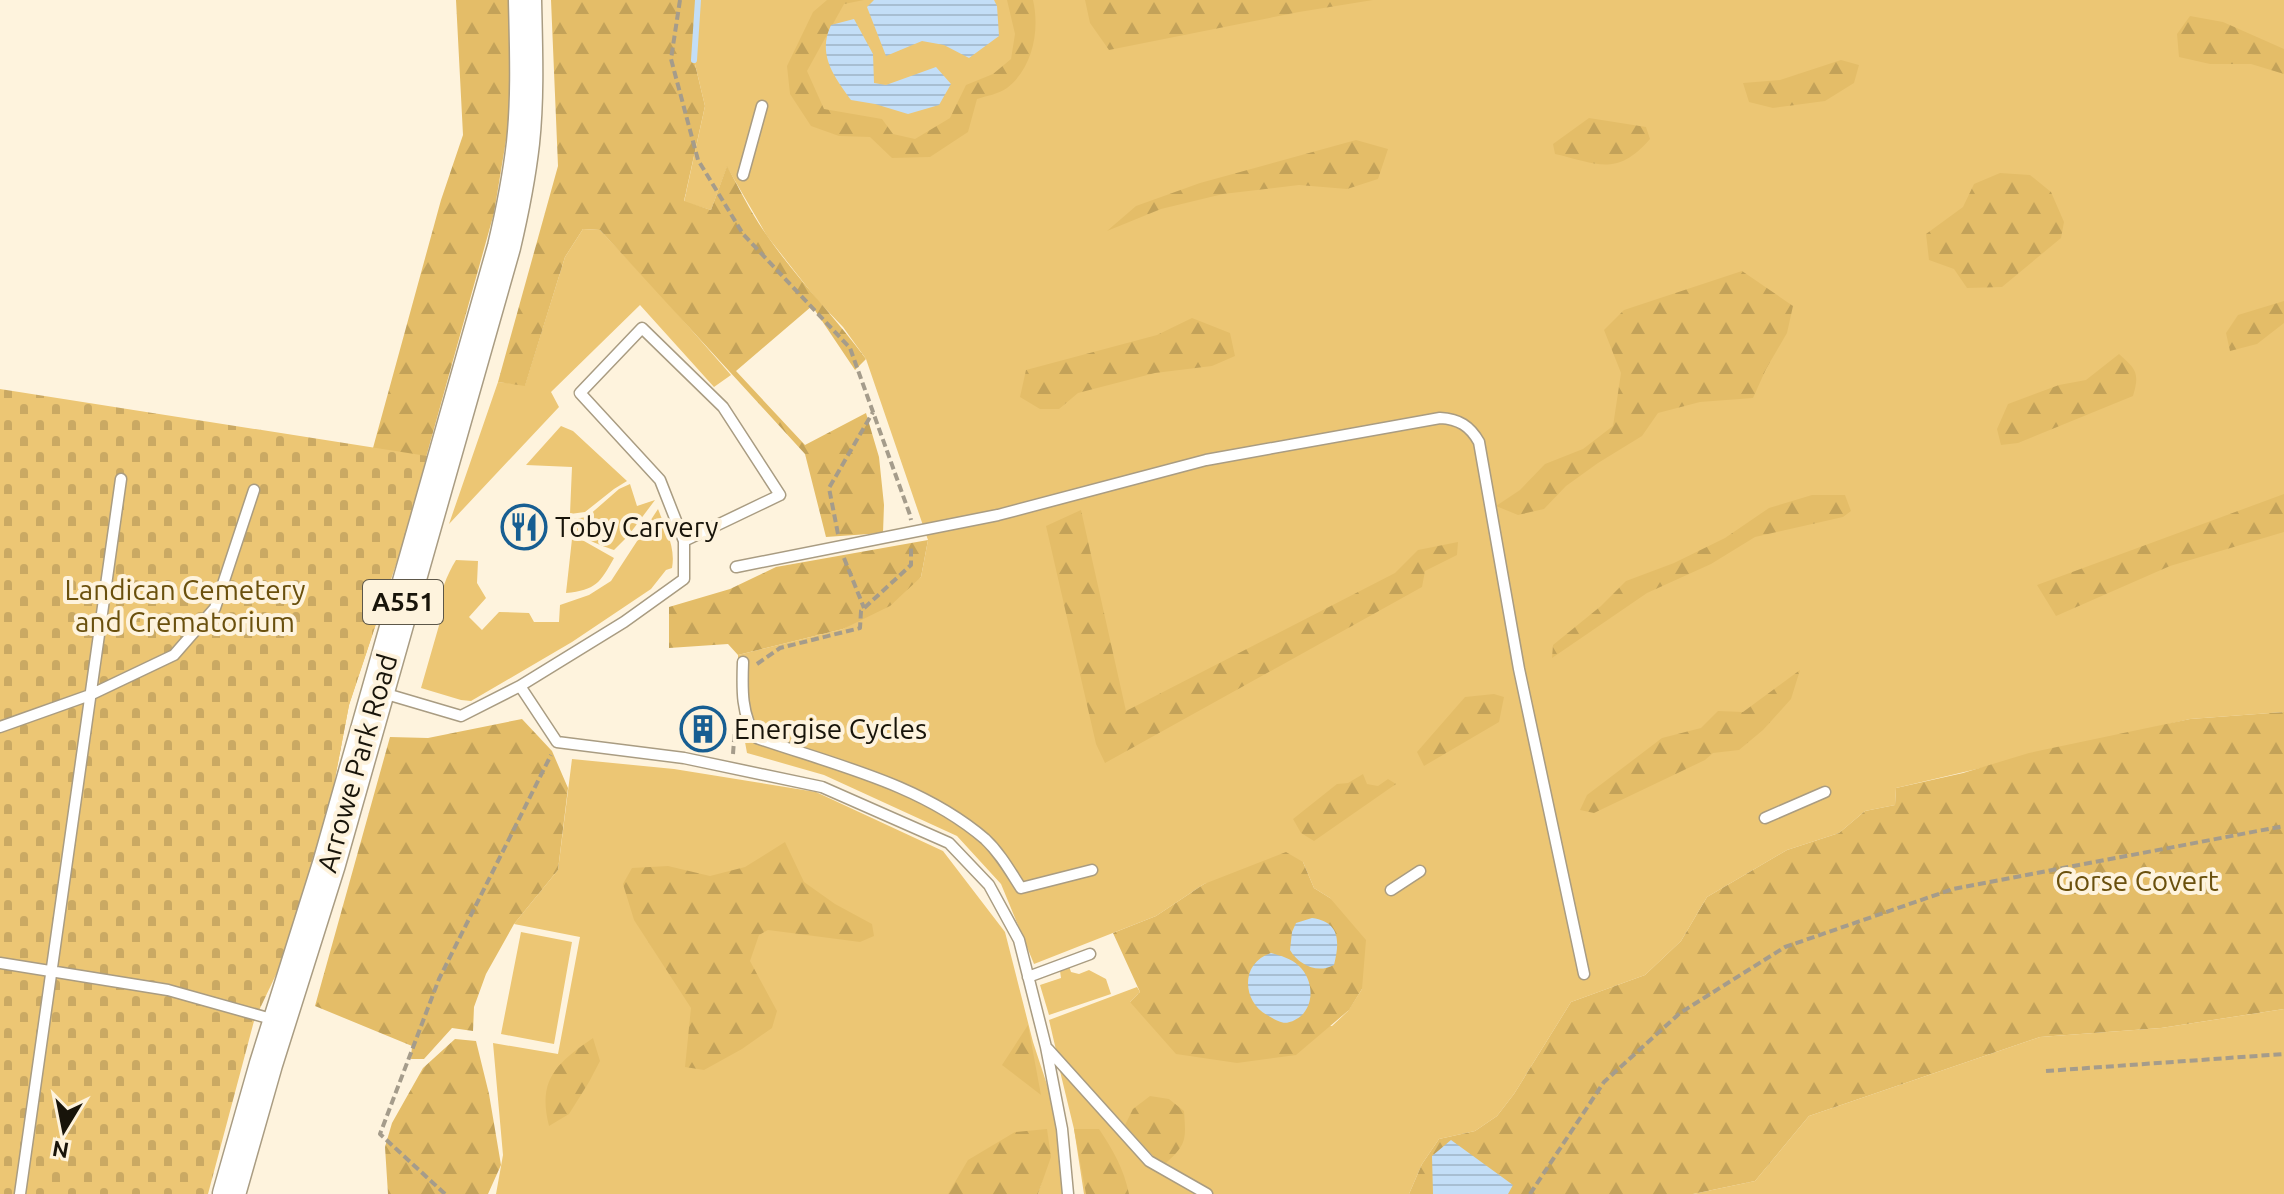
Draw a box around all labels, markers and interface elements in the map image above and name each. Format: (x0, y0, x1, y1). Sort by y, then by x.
restaurant icon: Toby Carvery (500, 503, 548, 551)
place label: Toby Carvery (555, 511, 718, 542)
park label: Landican Cemetery and Crematorium (65, 574, 305, 637)
road number: A551 (363, 580, 443, 624)
street label: Arrowe Park Road (310, 650, 403, 876)
building icon: Energise Cycles (679, 705, 727, 753)
place label: Energise Cycles (734, 713, 927, 744)
park label: Gorse Covert (2055, 865, 2219, 896)
north arrow (24, 1090, 104, 1170)
text: N (50, 1136, 71, 1164)

